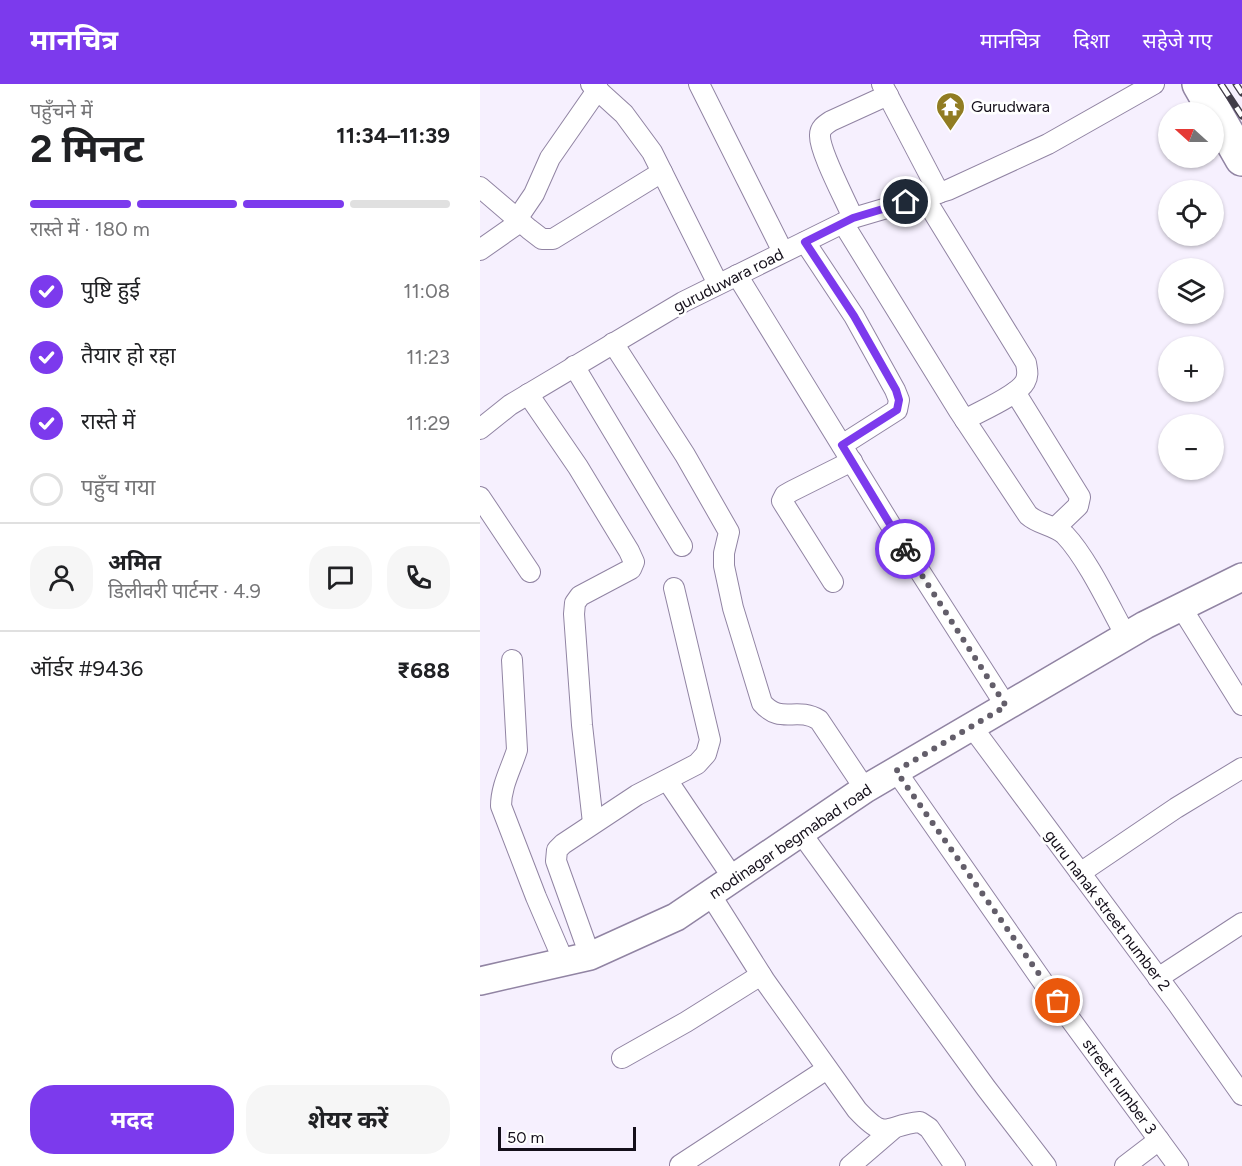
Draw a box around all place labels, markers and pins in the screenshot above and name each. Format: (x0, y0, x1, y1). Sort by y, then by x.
temple icon: Gurudwara (934, 90, 966, 132)
place label: Gurudwara (971, 97, 1050, 116)
pin (880, 176, 931, 227)
pin (1032, 975, 1083, 1026)

